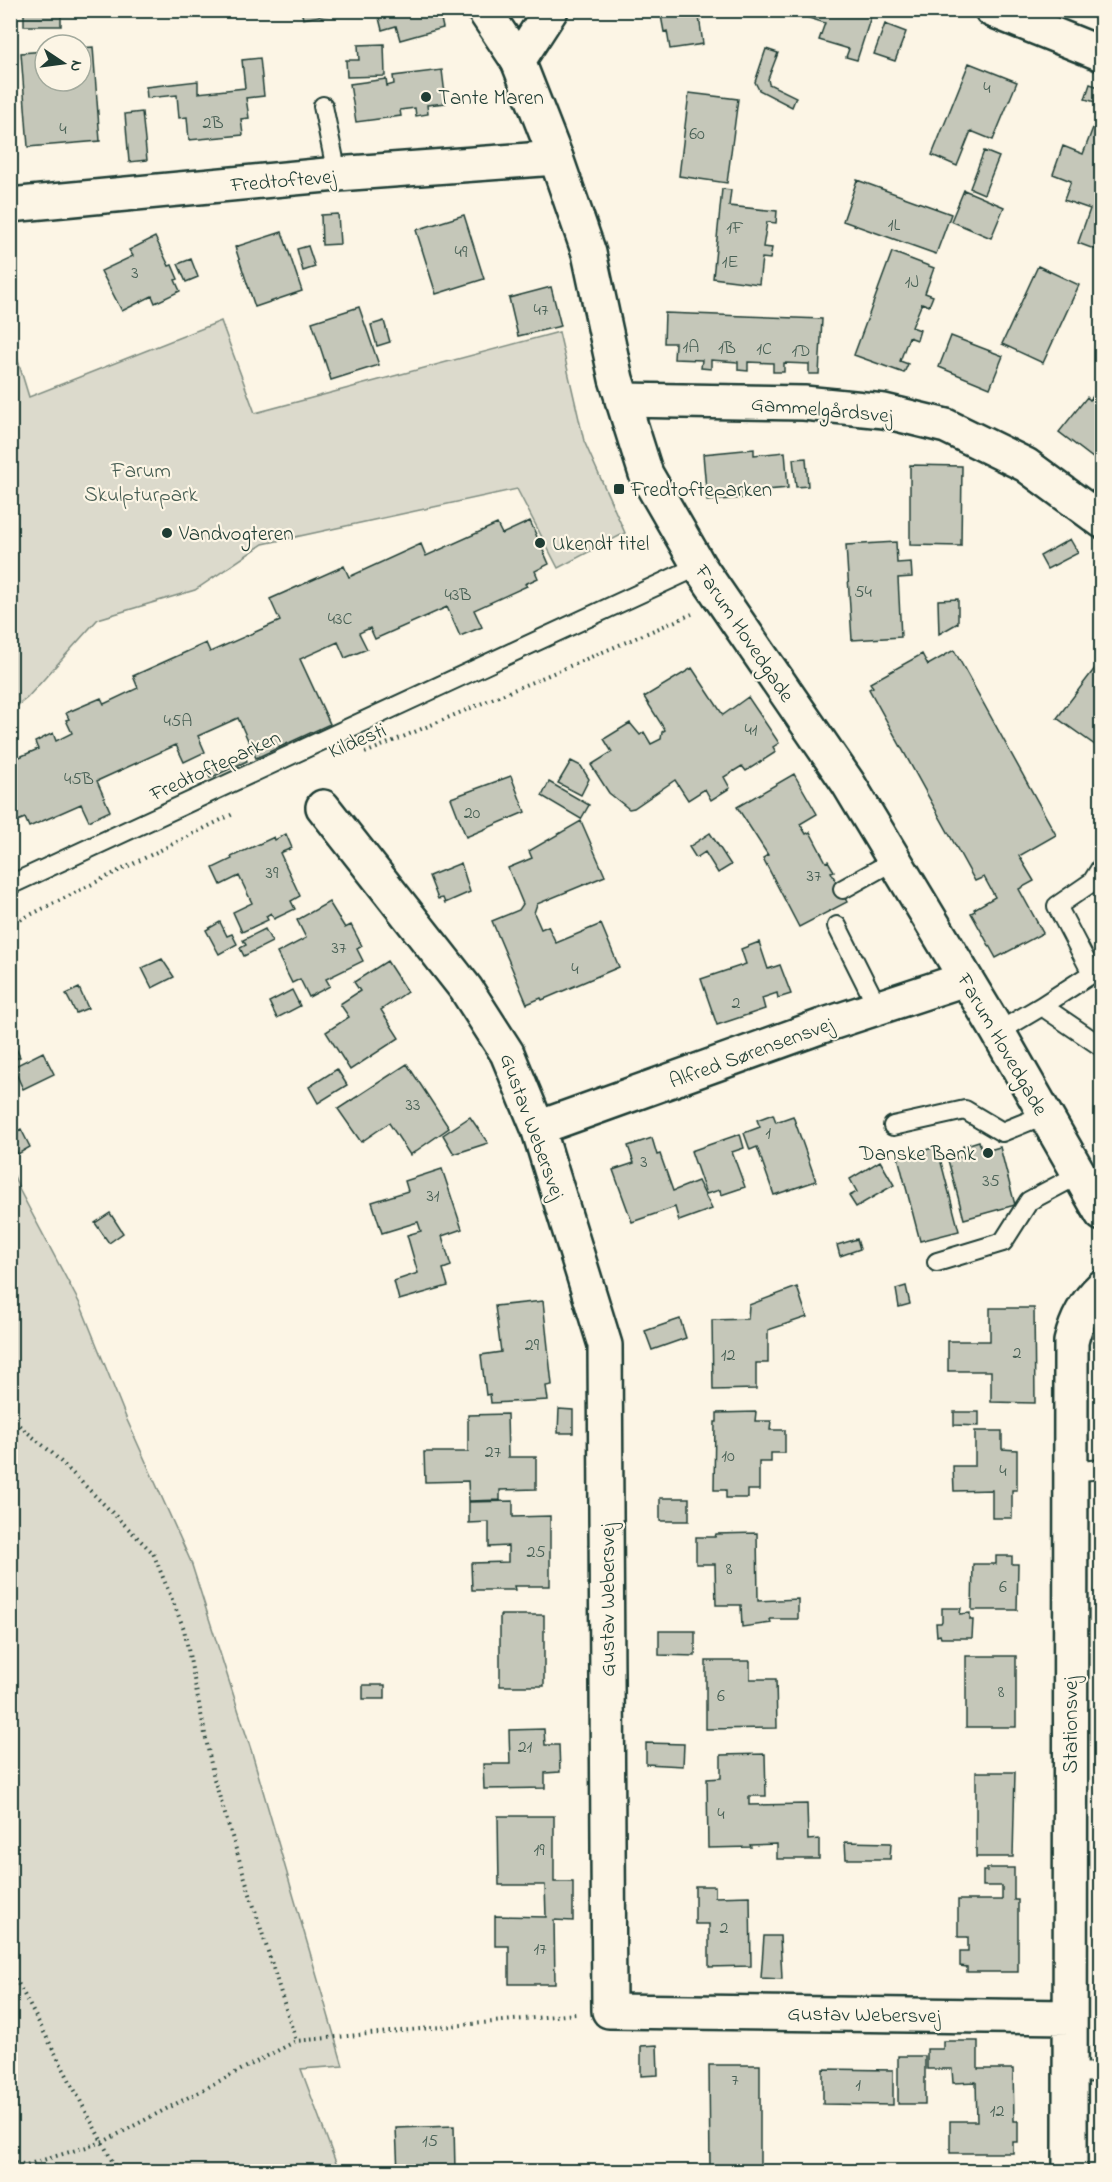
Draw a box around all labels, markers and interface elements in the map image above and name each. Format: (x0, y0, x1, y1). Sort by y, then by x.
north arrow (33, 33, 93, 93)
text: N (63, 58, 89, 74)
house number: 4 (983, 76, 991, 102)
place label: Tante Maren (438, 84, 544, 114)
marker: Tante Maren (419, 90, 433, 104)
house number: 2B (202, 111, 224, 137)
house number: 4 (59, 117, 67, 143)
house number: 60 (689, 122, 705, 148)
street label: Fredtoftevej (228, 162, 338, 202)
house number: 1L (888, 213, 901, 239)
house number: 1F (726, 216, 744, 242)
house number: 49 (455, 240, 468, 266)
house number: 1E (722, 250, 738, 276)
house number: 3 (131, 261, 139, 287)
house number: 1J (905, 270, 919, 296)
house number: 47 (534, 298, 549, 324)
house number: 1A (683, 335, 699, 361)
house number: 1B (718, 336, 736, 362)
house number: 1C (756, 337, 772, 363)
house number: 1D (792, 339, 810, 365)
street label: Gammelgårdsvej (750, 390, 895, 434)
park label: Farum Skulpturpark (84, 457, 199, 511)
place label: Fredtofteparken (630, 476, 772, 506)
marker: Fredtofteparken (612, 482, 626, 496)
place label: Vandvogteren (178, 520, 294, 552)
marker: Vandvogteren (160, 526, 174, 540)
place label: Ukendt titel (552, 530, 649, 560)
marker: Ukendt titel (533, 536, 547, 550)
street label: Farum Hovedgade (684, 559, 801, 710)
house number: 54 (854, 580, 872, 606)
house number: 43B (445, 583, 471, 609)
house number: 43C (328, 607, 352, 633)
house number: 45A (164, 709, 192, 735)
street label: Kildesti (324, 716, 391, 767)
house number: 41 (744, 718, 758, 744)
street label: Fredtofteparken (145, 723, 286, 811)
house number: 45B (64, 767, 94, 793)
house number: 20 (464, 801, 481, 827)
house number: 39 (266, 861, 279, 887)
house number: 37 (807, 864, 822, 890)
house number: 37 (332, 936, 347, 962)
house number: 4 (571, 957, 579, 983)
street label: Farum Hovedgade (946, 967, 1055, 1123)
house number: 2 (732, 991, 741, 1017)
street label: Alfred Sørensensvej (665, 1010, 839, 1098)
street label: Gustav Webersvej (491, 1050, 572, 1205)
house number: 33 (406, 1093, 420, 1119)
house number: 1 (765, 1121, 771, 1147)
place label: Danske Bank (858, 1140, 977, 1170)
marker: Danske Bank (981, 1146, 995, 1160)
house number: 3 (640, 1150, 648, 1176)
house number: 35 (982, 1169, 1000, 1195)
house number: 31 (426, 1184, 440, 1210)
house number: 29 (525, 1333, 540, 1359)
house number: 2 (1013, 1341, 1022, 1367)
house number: 12 (721, 1343, 735, 1369)
house number: 27 (485, 1440, 502, 1466)
house number: 10 (721, 1444, 735, 1470)
house number: 4 (999, 1459, 1007, 1485)
street label: Gustav Webersvej (594, 1523, 624, 1677)
house number: 25 (526, 1540, 546, 1566)
house number: 8 (726, 1557, 733, 1583)
house number: 6 (999, 1575, 1007, 1601)
street label: Stationsvej (1057, 1676, 1087, 1774)
house number: 8 (998, 1680, 1005, 1706)
house number: 6 (717, 1684, 725, 1710)
house number: 21 (518, 1735, 533, 1761)
house number: 4 (717, 1802, 725, 1828)
house number: 19 (533, 1838, 545, 1864)
house number: 2 (720, 1916, 729, 1942)
house number: 17 (533, 1937, 547, 1963)
street label: Gustav Webersvej (787, 2000, 942, 2032)
house number: 7 (731, 2068, 739, 2094)
house number: 1 (855, 2073, 861, 2099)
house number: 12 (990, 2099, 1004, 2125)
house number: 15 (422, 2129, 438, 2155)

